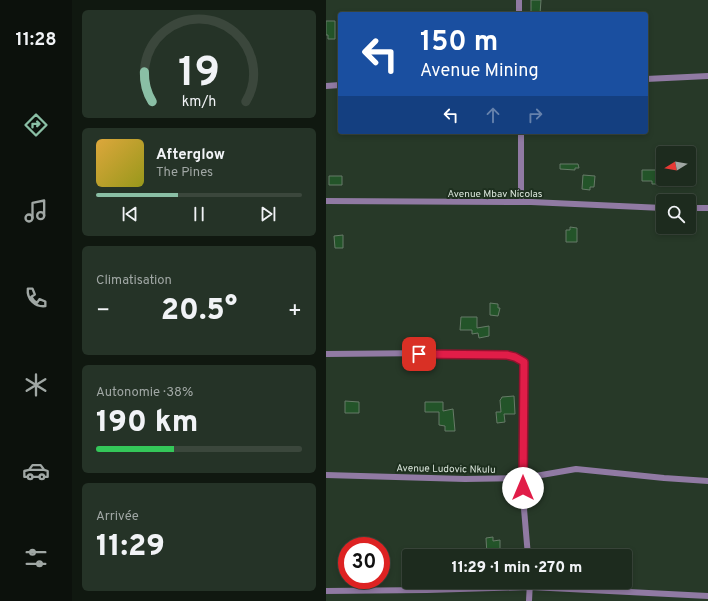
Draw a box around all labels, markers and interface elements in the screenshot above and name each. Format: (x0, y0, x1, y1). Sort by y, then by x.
text: 150 m (420, 25, 498, 61)
icon: left (354, 28, 406, 80)
text: 11:28 (15, 29, 57, 52)
text: 19 (178, 48, 220, 101)
text: Avenue Mining (420, 60, 539, 83)
text: km/h (182, 93, 216, 111)
icon: left (440, 104, 462, 126)
icon: ahead (482, 104, 504, 126)
icon: right (524, 104, 546, 126)
icon: directions (22, 111, 50, 139)
text: Afterglow (156, 146, 225, 165)
north arrow (656, 146, 696, 186)
map controls (656, 146, 696, 234)
text: The Pines (156, 165, 213, 181)
street label: Avenue Mbav Nicolas (447, 188, 543, 201)
button: search (656, 194, 696, 234)
icon: music (22, 197, 50, 225)
icon: previous (119, 203, 141, 225)
icon: pause (188, 203, 210, 225)
icon: next (257, 203, 279, 225)
text: Climatisation (96, 273, 172, 289)
icon: phone (22, 284, 50, 312)
text: 20.5° (161, 293, 237, 330)
text: − (96, 298, 110, 325)
text: + (288, 298, 302, 325)
pin (402, 337, 436, 371)
icon: arrive (408, 343, 430, 365)
icon: climate (22, 371, 50, 399)
text: Autonomie · 38% (96, 385, 193, 401)
text: 190 km (96, 405, 198, 442)
icon: car (22, 457, 50, 485)
street label: Avenue Ludovic Nkulu (396, 462, 496, 477)
position arrow (502, 467, 544, 509)
text: Arrivée (96, 509, 139, 525)
text: 11:29 (96, 529, 165, 566)
speed limit sign: 30 (338, 537, 390, 589)
icon: filters (22, 544, 50, 572)
text: 11:29 · 1 min · 270 m (452, 559, 582, 578)

